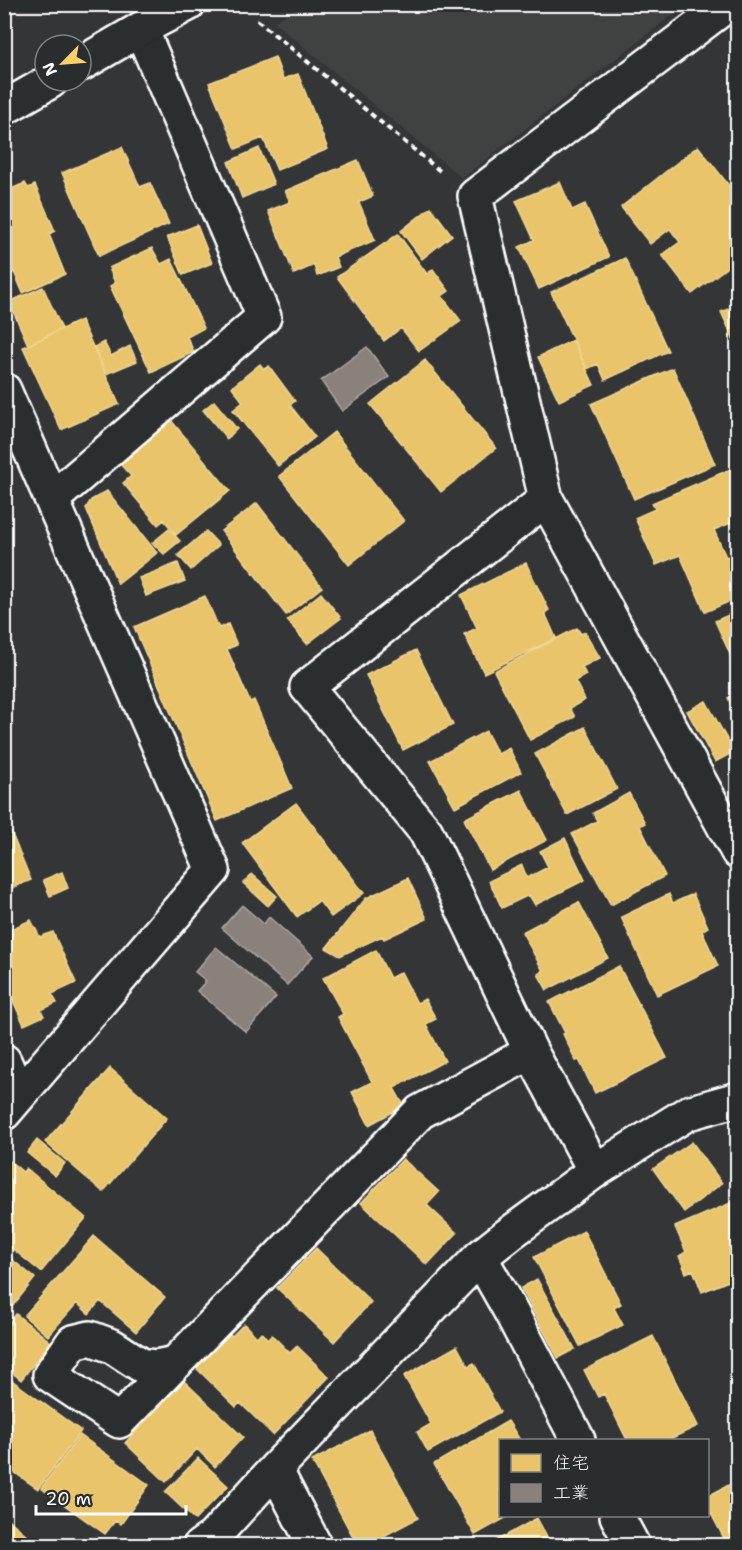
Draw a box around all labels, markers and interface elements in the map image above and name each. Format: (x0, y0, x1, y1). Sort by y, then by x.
north arrow (33, 33, 93, 93)
text: N (38, 59, 62, 79)
legend (499, 1439, 709, 1517)
text: 住宅 (553, 1451, 589, 1475)
scale bar (36, 1478, 186, 1516)
text: 工業 (553, 1481, 589, 1505)
text: 20 m (45, 1487, 91, 1511)

